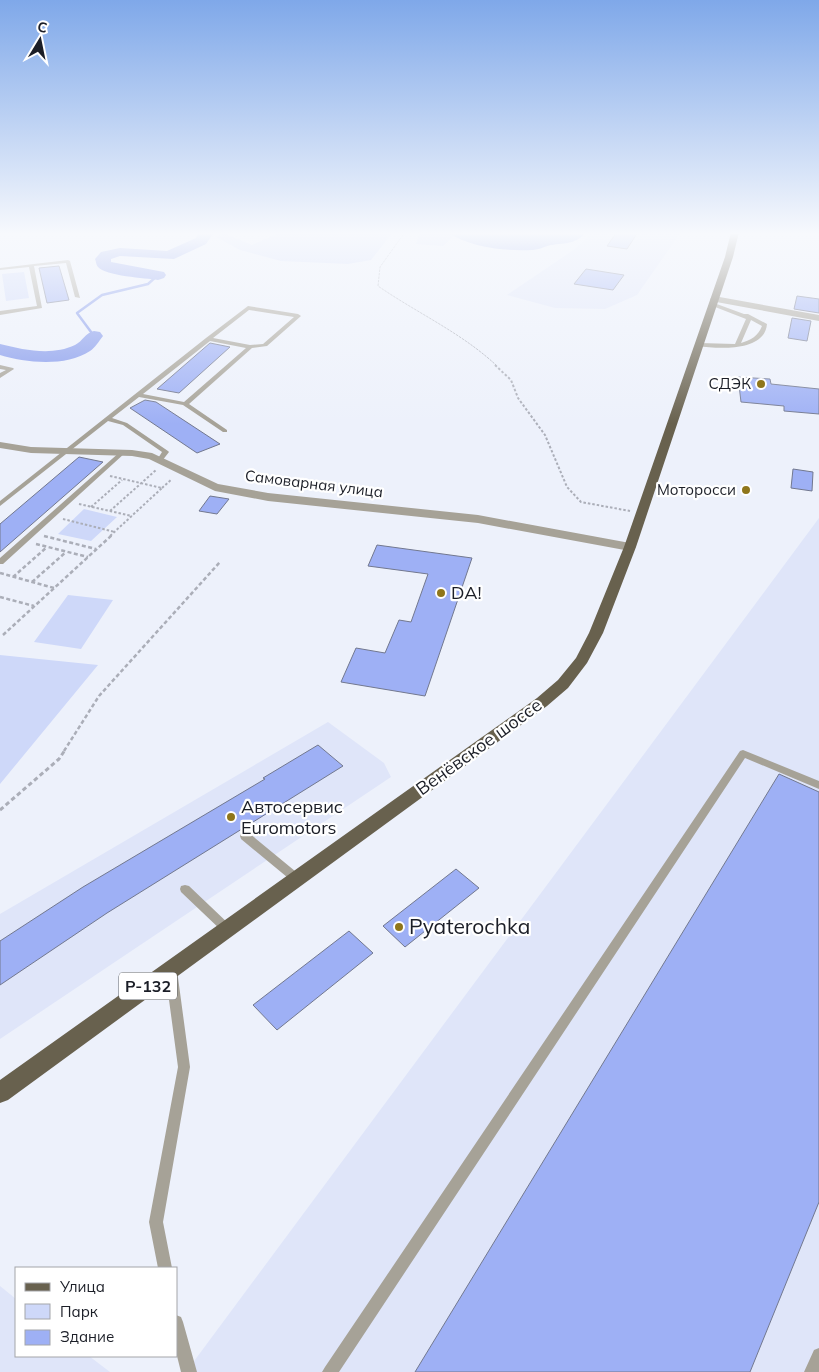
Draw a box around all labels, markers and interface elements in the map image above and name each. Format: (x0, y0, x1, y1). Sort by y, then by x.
north arrow (15, 15, 65, 65)
text: С (36, 18, 49, 37)
place label: СДЭК (709, 374, 751, 393)
marker: СДЭК (755, 378, 767, 390)
street label: Самоварная улица (244, 466, 384, 501)
place label: Моторосси (657, 480, 736, 499)
marker: Моторосси (740, 484, 752, 496)
place label: DA! (451, 581, 482, 604)
marker: DA! (435, 587, 447, 599)
street label: Венёвское шоссе (411, 693, 546, 800)
place label: Автосервис Euromotors (241, 795, 343, 839)
marker: Автосервис Euromotors (225, 811, 237, 823)
place label: Pyaterochka (409, 913, 530, 939)
marker: Pyaterochka (393, 921, 405, 933)
road number: Р-132 (119, 972, 177, 999)
legend (15, 1267, 178, 1357)
text: Улица (59, 1277, 105, 1296)
text: Парк (60, 1302, 99, 1321)
text: Здание (60, 1327, 114, 1346)

